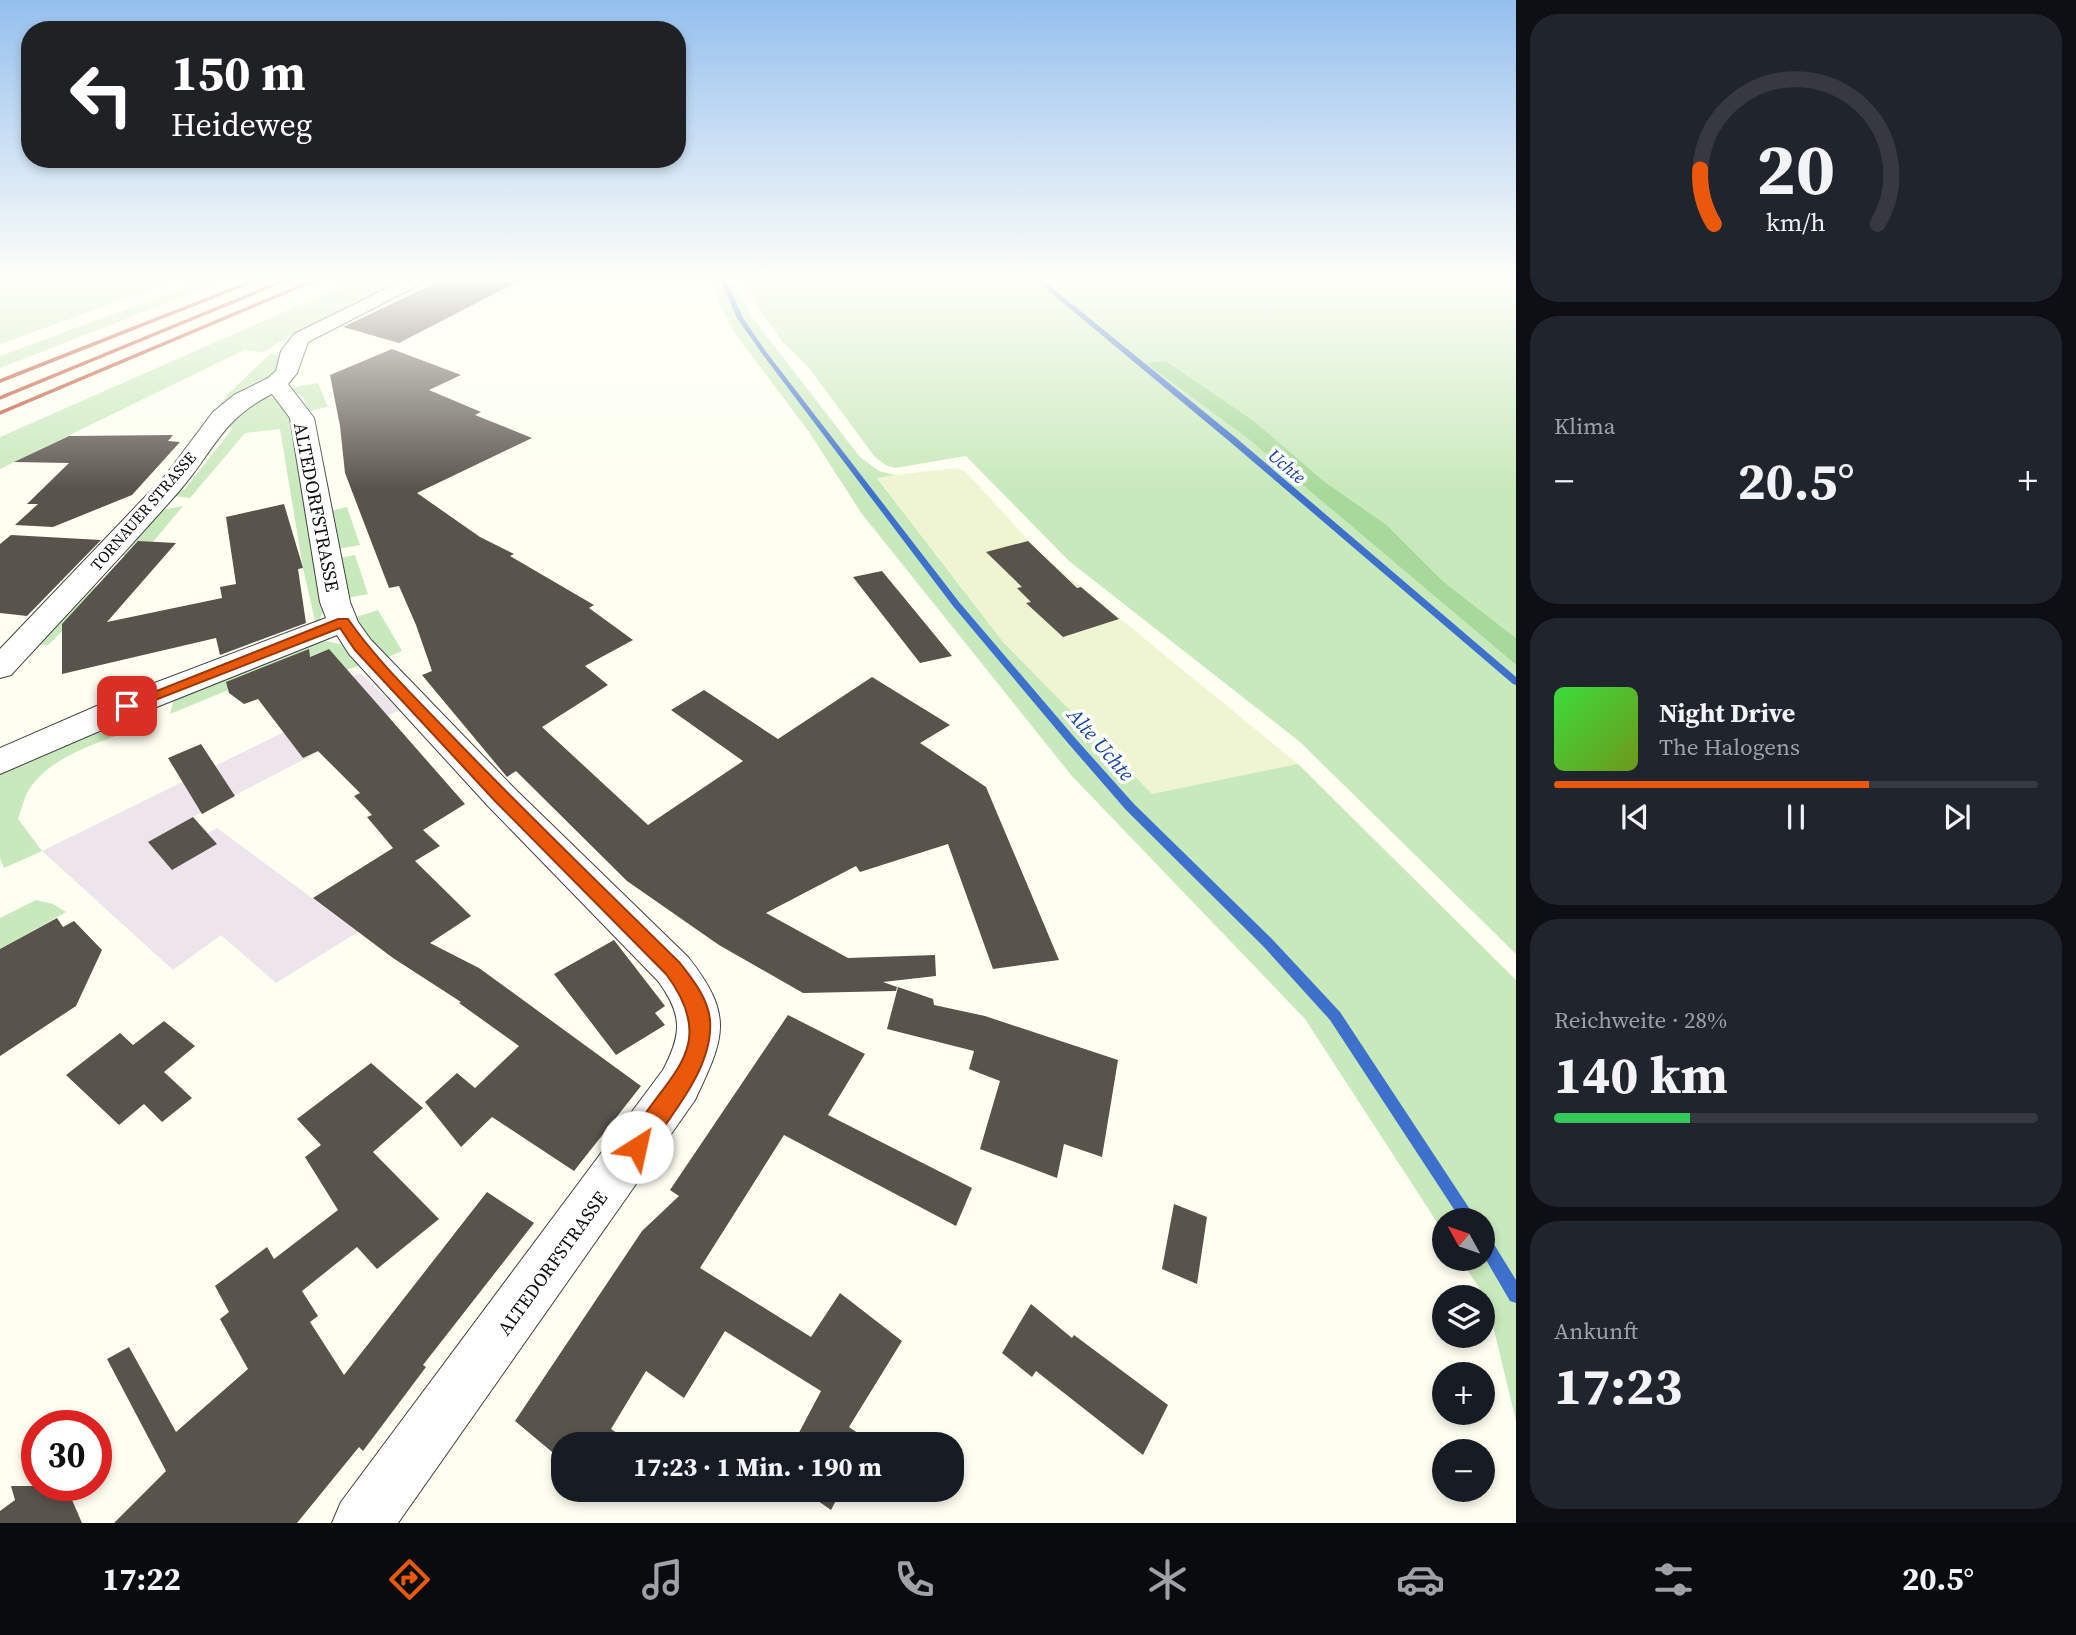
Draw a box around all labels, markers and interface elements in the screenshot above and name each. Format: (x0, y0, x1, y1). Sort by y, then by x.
text: 150 m (171, 39, 306, 106)
icon: left (56, 49, 147, 140)
text: Heideweg (171, 103, 312, 147)
text: 20 (1757, 119, 1835, 218)
text: km/h (1766, 205, 1826, 239)
text: Klima (1554, 410, 1615, 442)
street label: ALTEDORFSTRASSE (288, 420, 346, 594)
water label: Uchte (1263, 443, 1312, 490)
text: 20.5° (1737, 445, 1855, 516)
street label: TORNAUER STRASSE (85, 446, 201, 575)
text: − (1554, 455, 1574, 507)
text: + (2018, 455, 2038, 507)
pin (97, 676, 157, 736)
icon: arrive (108, 687, 146, 725)
text: Night Drive (1659, 695, 1795, 731)
water label: Alte Uchte (1060, 700, 1141, 787)
text: The Halogens (1659, 731, 1800, 763)
icon: previous (1616, 798, 1654, 836)
icon: pause (1777, 798, 1815, 836)
icon: next (1938, 798, 1976, 836)
text: Reichweite · 28% (1554, 1004, 1727, 1036)
text: 140 km (1554, 1039, 1728, 1110)
position arrow (600, 1110, 674, 1184)
street label: ALTEDORFSTRASSE (491, 1186, 613, 1340)
north arrow (1432, 1208, 1494, 1270)
map controls (1432, 1208, 1495, 1502)
button: layers (1432, 1285, 1495, 1348)
text: Ankunft (1554, 1315, 1638, 1347)
text: 17:23 (1554, 1350, 1682, 1421)
button: + (1432, 1362, 1495, 1425)
speed limit sign: 30 (21, 1410, 112, 1501)
button: − (1432, 1439, 1495, 1502)
text: 17:23 · 1 Min. · 190 m (633, 1449, 882, 1485)
icon: directions (385, 1555, 434, 1604)
icon: music (638, 1555, 687, 1604)
icon: phone (890, 1555, 939, 1604)
icon: climate (1143, 1555, 1192, 1604)
icon: car (1396, 1555, 1445, 1604)
icon: filters (1649, 1555, 1698, 1604)
text: 17:22 (102, 1557, 181, 1601)
text: 20.5° (1902, 1557, 1974, 1601)

